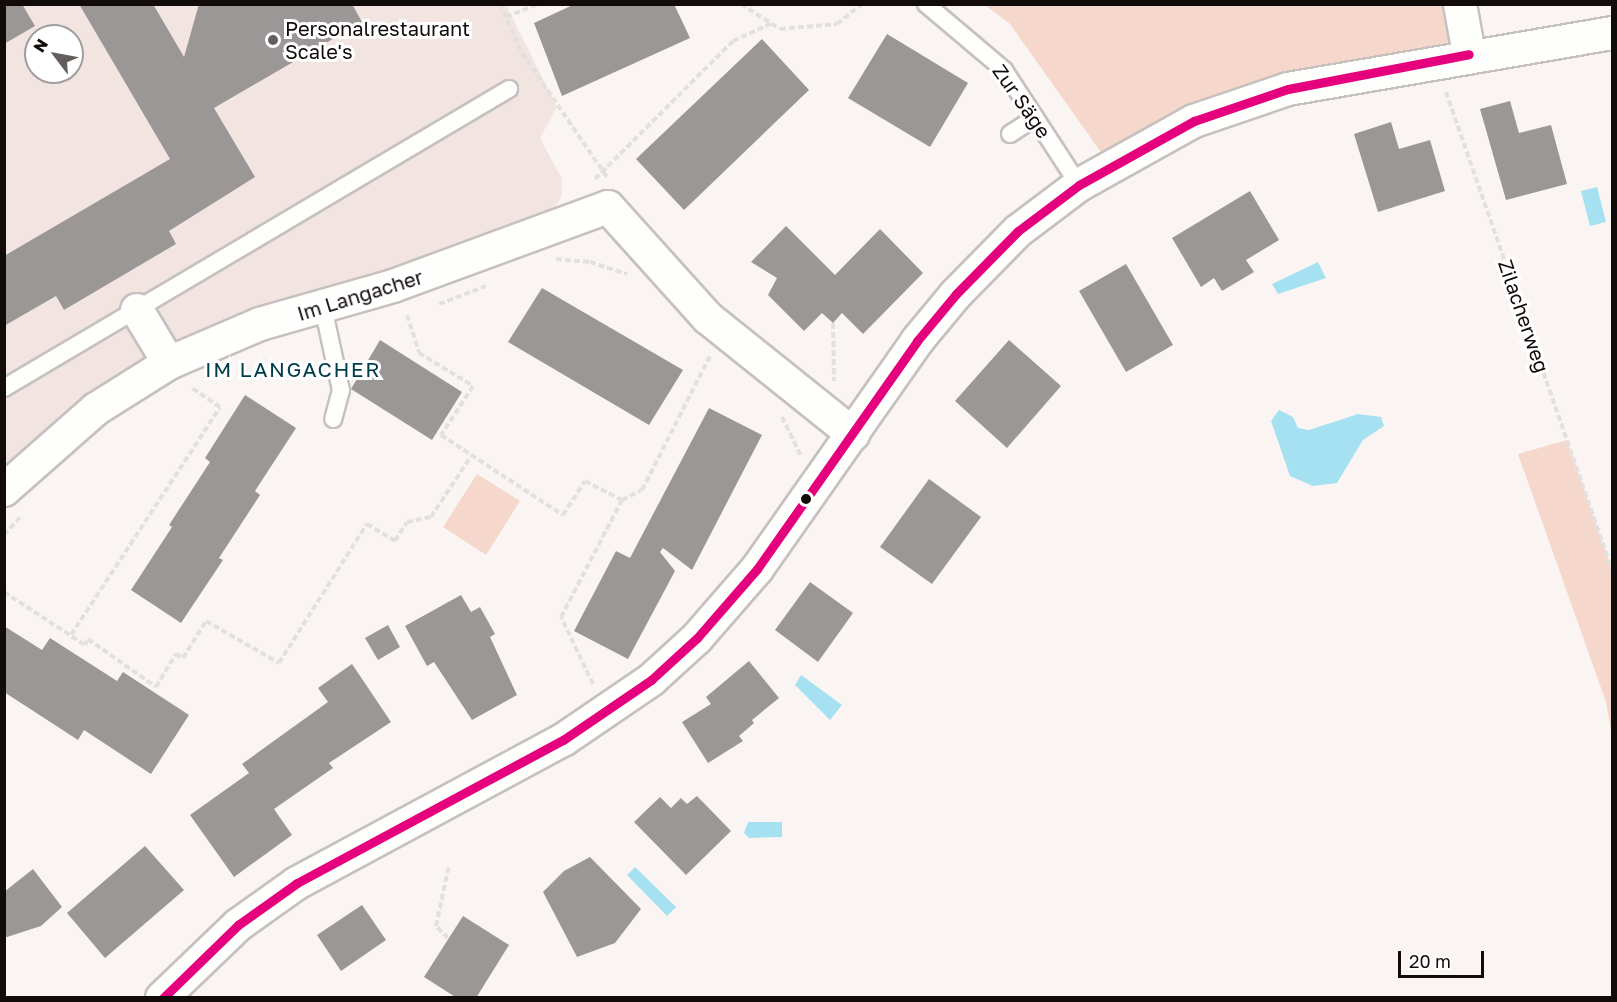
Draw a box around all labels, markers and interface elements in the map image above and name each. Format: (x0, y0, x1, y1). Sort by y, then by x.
place label: Personalrestaurant Scale's (285, 16, 470, 63)
north arrow (24, 24, 84, 84)
marker: Personalrestaurant Scale's (266, 33, 280, 47)
text: N (29, 35, 52, 56)
street label: Zur Säge (988, 60, 1056, 142)
street label: Zilacherweg (1493, 256, 1555, 376)
street label: Im Langacher (294, 264, 426, 326)
district label: IM LANGACHER (205, 356, 381, 382)
unlabelled marker (800, 493, 812, 505)
scale bar (1401, 939, 1486, 977)
text: 20 m (1409, 950, 1451, 972)

